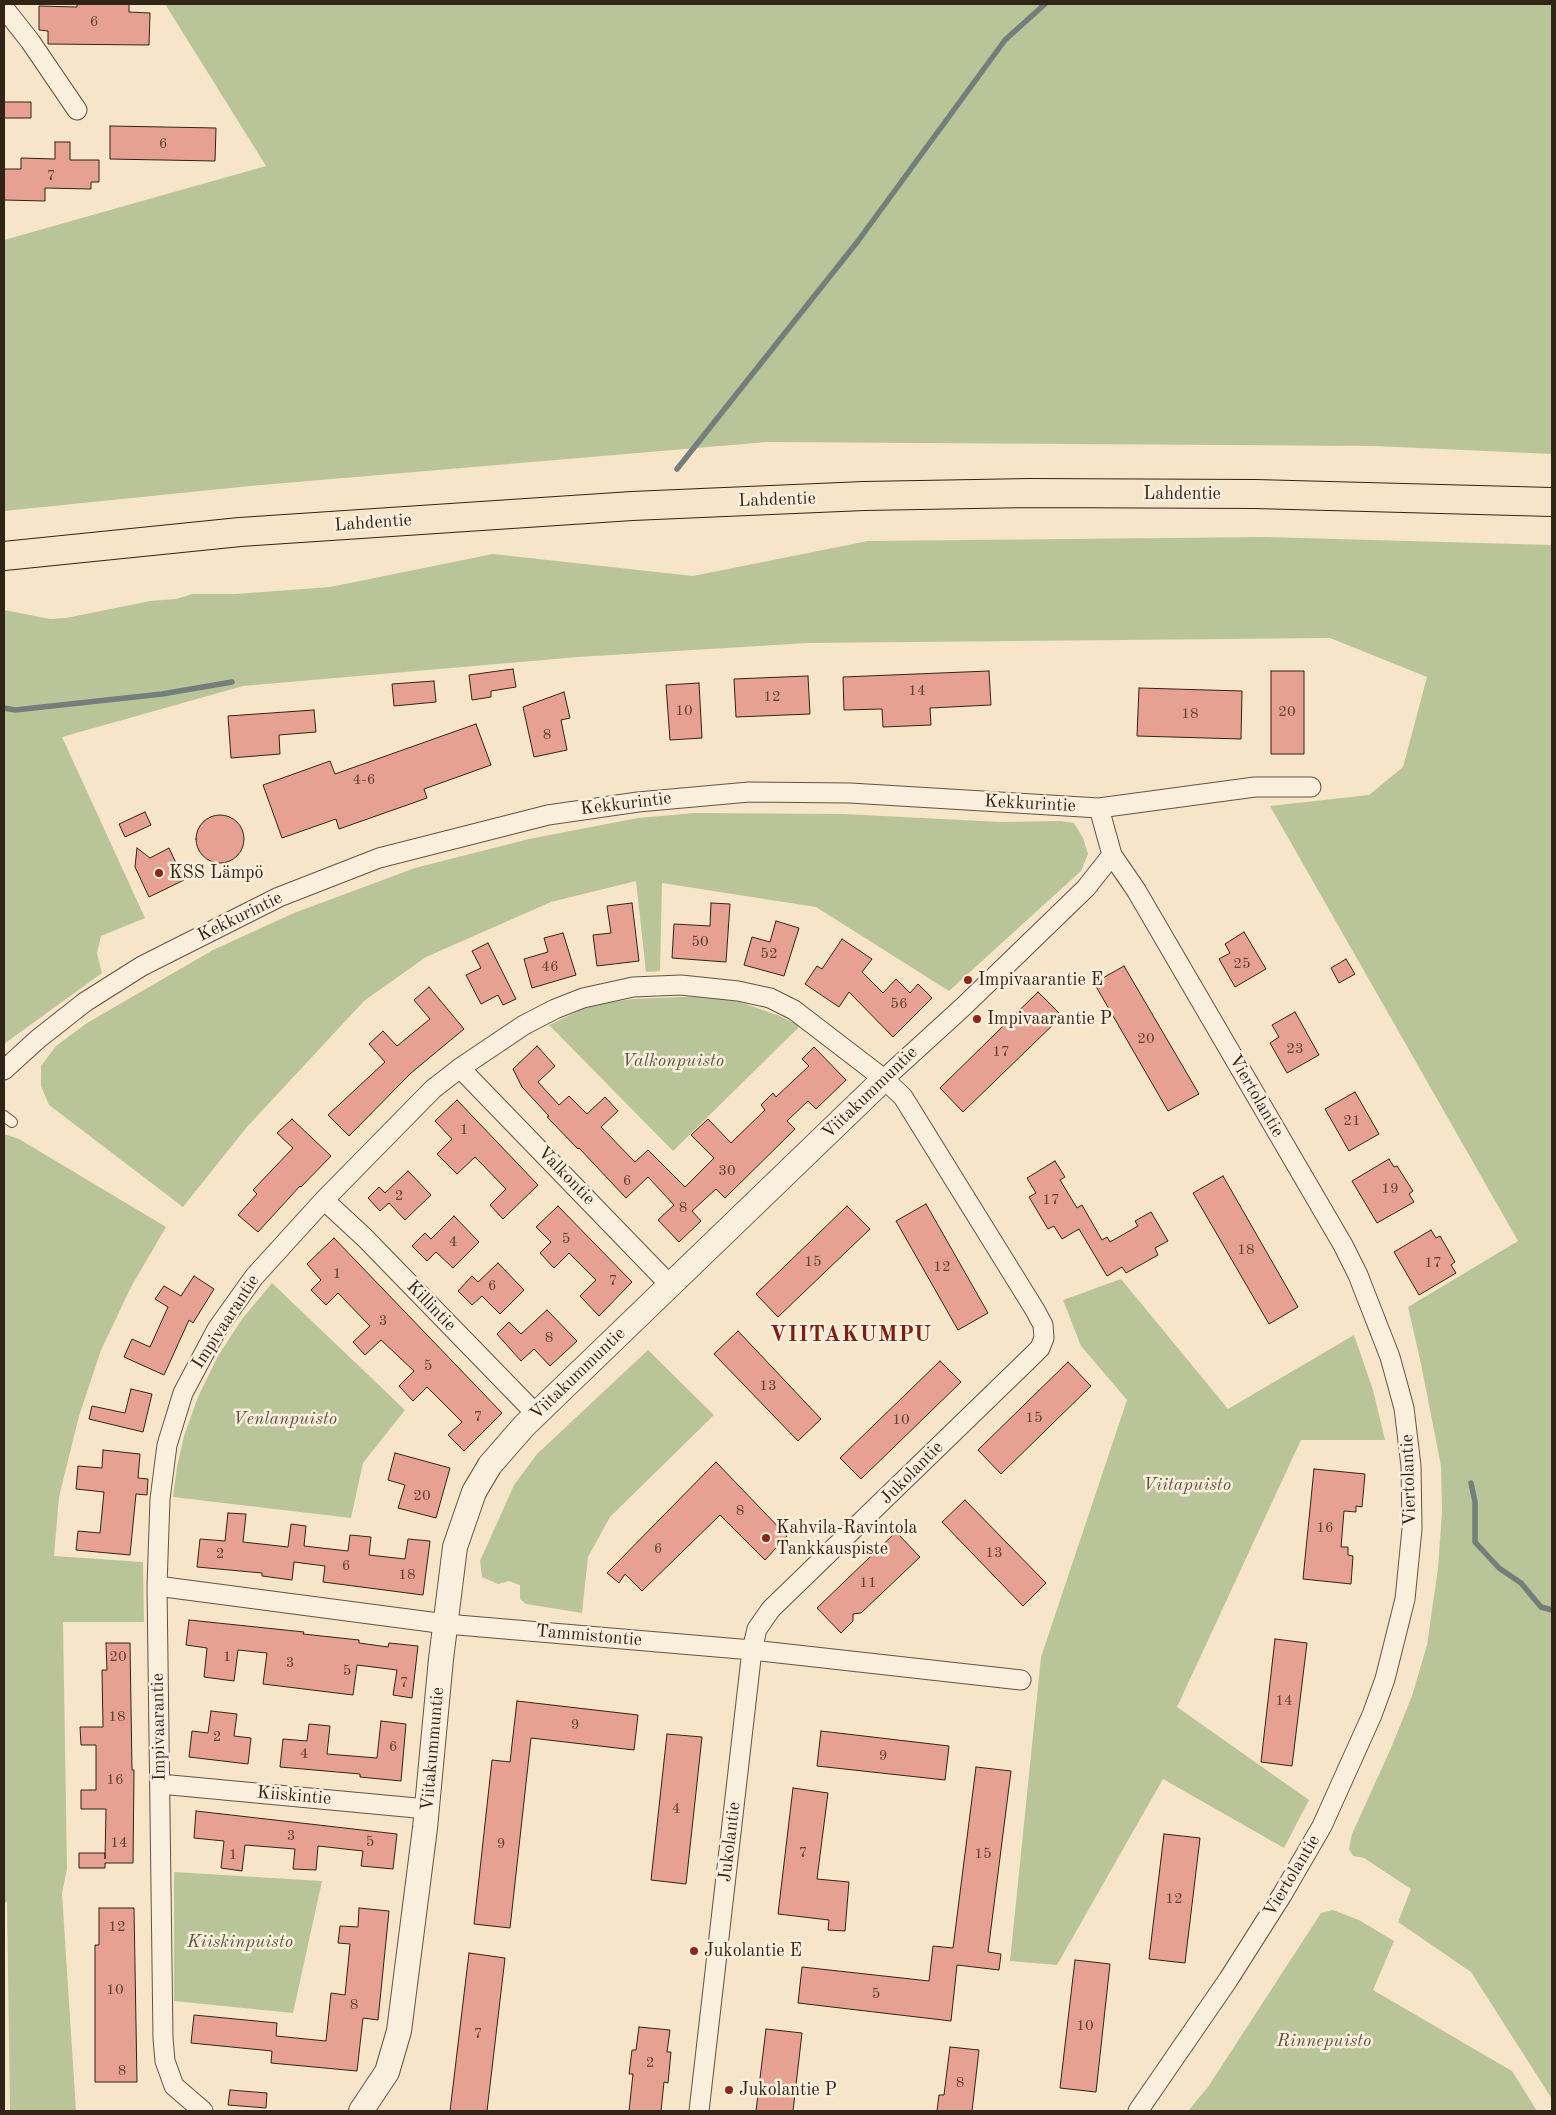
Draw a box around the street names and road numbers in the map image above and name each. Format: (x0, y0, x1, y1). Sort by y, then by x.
street label: Lahdentie (1143, 483, 1221, 505)
street label: Lahdentie (738, 488, 816, 512)
street label: Lahdentie (334, 510, 412, 536)
street label: Kekkurintie (579, 788, 673, 820)
street label: Kekkurintie (984, 791, 1076, 817)
street label: Kekkurintie (194, 887, 286, 947)
street label: Viitakummuntie (818, 1042, 922, 1144)
street label: Viertolantie (1224, 1051, 1288, 1141)
street label: Valkontie (533, 1142, 599, 1210)
street label: Impivaarantie (188, 1271, 264, 1373)
street label: Killintie (402, 1276, 460, 1336)
street label: Viitakummuntie (526, 1323, 630, 1425)
street label: Viertolantie (1397, 1434, 1421, 1526)
street label: Jukolantie (876, 1437, 948, 1509)
street label: Tammistontie (535, 1621, 643, 1651)
street label: Impivaarantie (147, 1673, 171, 1781)
street label: Viitakummuntie (417, 1686, 449, 1812)
street label: Kiiskintie (256, 1782, 332, 1810)
street label: Jukolantie (714, 1801, 746, 1883)
street label: Viertolantie (1259, 1831, 1325, 1921)

